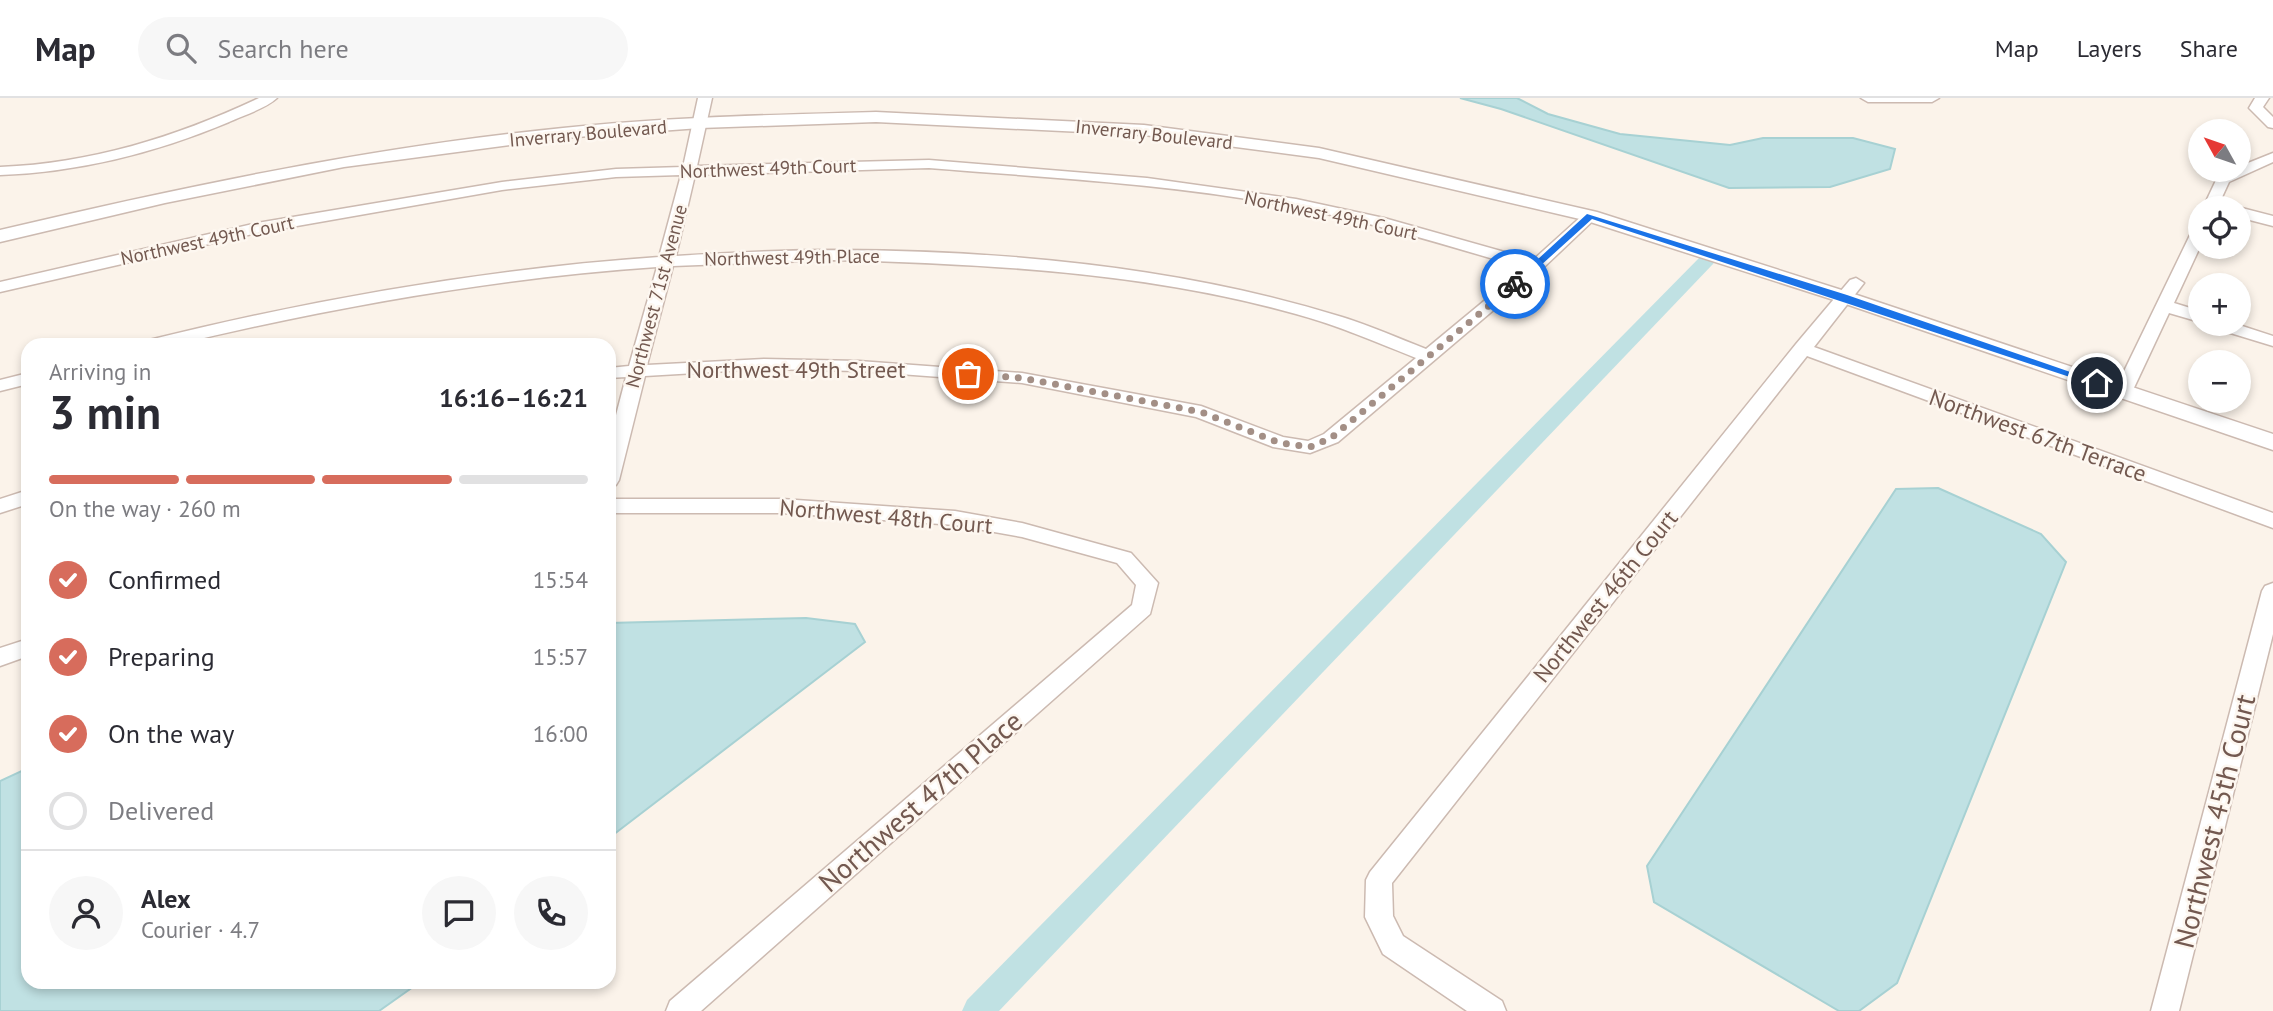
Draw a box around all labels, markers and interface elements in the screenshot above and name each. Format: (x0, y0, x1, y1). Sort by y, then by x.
search box (138, 17, 628, 80)
text: Map (35, 27, 96, 70)
icon: search (162, 29, 200, 67)
text: Search here (218, 32, 349, 65)
text: Map (1995, 33, 2039, 64)
text: Layers (2077, 33, 2142, 64)
text: Share (2180, 33, 2238, 64)
street label: Inverrary Boulevard (508, 114, 668, 152)
street label: Inverrary Boulevard (1074, 114, 1234, 154)
north arrow (2188, 119, 2250, 182)
map controls (2188, 119, 2251, 413)
street label: Northwest 49th Court (679, 153, 857, 183)
street label: Northwest 49th Court (1242, 185, 1420, 245)
button: locate (2188, 196, 2251, 259)
street label: Northwest 71st Avenue (620, 202, 692, 390)
street label: Northwest 49th Court (118, 210, 296, 270)
street label: Northwest 49th Place (704, 243, 880, 271)
courier (1480, 249, 1550, 319)
icon: bike (1496, 265, 1534, 303)
button: + (2188, 273, 2251, 336)
pin (938, 344, 998, 404)
button: − (2188, 350, 2251, 413)
pin (2067, 353, 2127, 413)
street label: Northwest 49th Street (687, 355, 906, 384)
icon: bag (949, 355, 987, 393)
text: Arriving in (49, 357, 151, 386)
icon: home (2078, 364, 2116, 402)
text: 16:16–16:21 (439, 381, 588, 414)
text: 3 min (49, 382, 161, 442)
street label: Northwest 67th Terrace (1925, 382, 2151, 488)
street label: Northwest 48th Court (778, 492, 994, 540)
text: On the way · 260 m (49, 494, 241, 523)
street label: Northwest 46th Court (1527, 504, 1684, 688)
icon: check (49, 561, 87, 599)
text: Confirmed (108, 563, 221, 596)
text: 15:54 (533, 565, 588, 594)
icon: check (49, 638, 87, 676)
text: Preparing (108, 640, 215, 673)
text: 15:57 (533, 642, 588, 671)
street label: Northwest 45th Court (2165, 690, 2264, 952)
street label: Northwest 47th Place (810, 702, 1030, 900)
icon: check (49, 715, 87, 753)
text: On the way (108, 717, 234, 750)
text: 16:00 (533, 719, 588, 748)
text: Delivered (108, 794, 214, 827)
button: person (49, 876, 123, 950)
button: chat (422, 876, 496, 950)
button: phone (514, 876, 588, 950)
text: Alex (141, 882, 191, 915)
text: Courier · 4.7 (141, 915, 260, 944)

